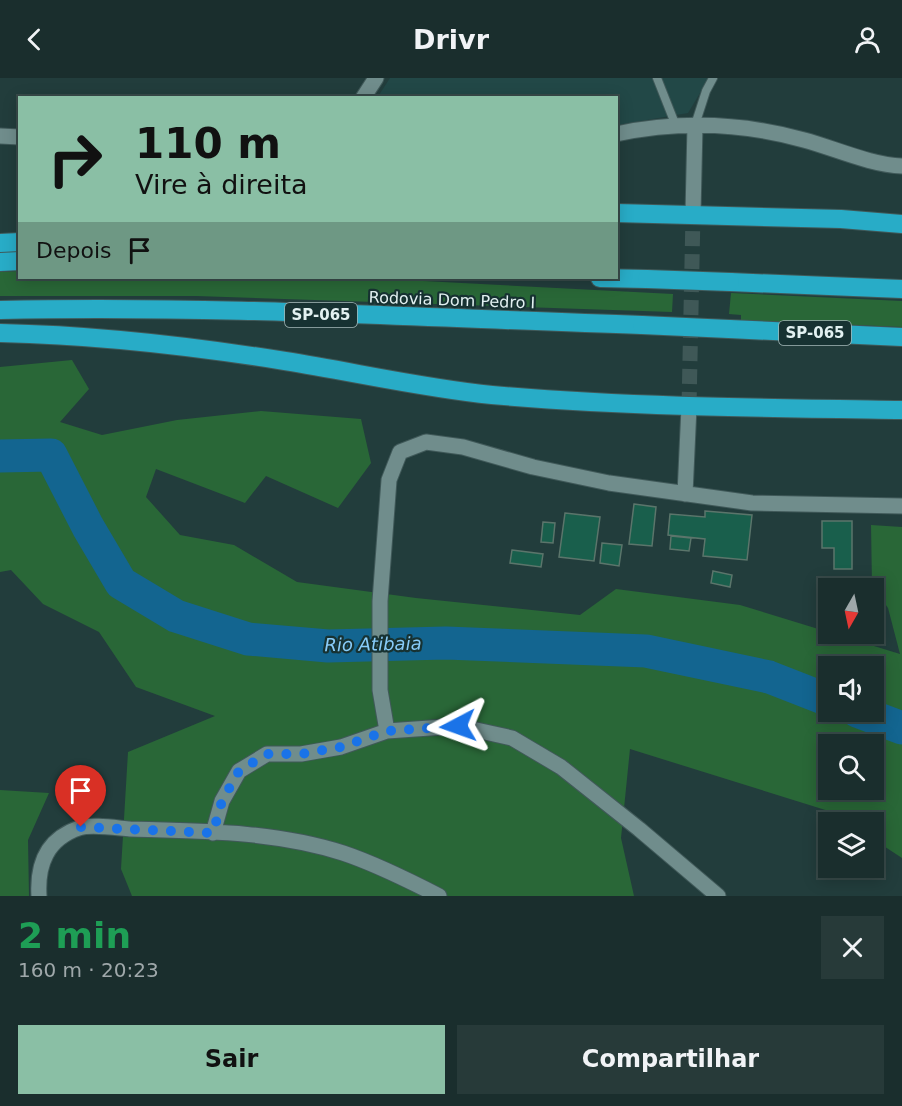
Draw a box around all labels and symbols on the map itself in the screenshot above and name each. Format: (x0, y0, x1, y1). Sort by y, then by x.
street label: Rodovia Dom Pedro I (368, 288, 536, 312)
road number: SP-065 (285, 303, 357, 327)
road number: SP-065 (779, 321, 851, 345)
north arrow (818, 578, 884, 644)
water label: Rio Atibaia (324, 633, 422, 655)
position arrow (426, 694, 490, 758)
pin (55, 765, 106, 827)

